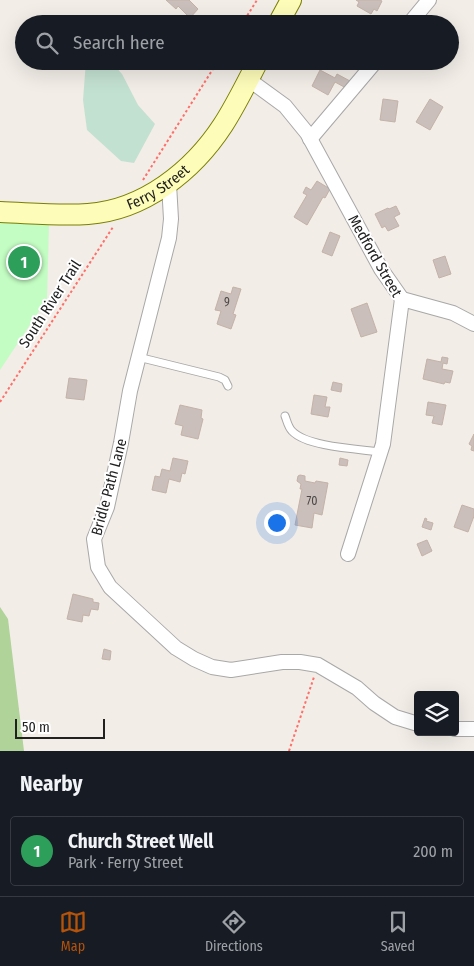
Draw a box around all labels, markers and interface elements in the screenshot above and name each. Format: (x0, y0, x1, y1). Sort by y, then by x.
search box (15, 15, 459, 70)
icon: search (33, 29, 61, 57)
text: Search here (73, 31, 165, 54)
street label: Ferry Street (124, 161, 193, 214)
street label: Medford Street (344, 212, 406, 300)
pin: 1 (8, 243, 40, 281)
street label: South River Trail (15, 257, 85, 351)
house number: 9 (224, 295, 230, 309)
street label: Bridle Path Lane (87, 436, 131, 538)
house number: 70 (307, 494, 317, 508)
your location (264, 510, 290, 536)
map controls (414, 691, 459, 736)
button: layers (414, 691, 459, 736)
scale bar (15, 716, 105, 739)
text: 50 m (22, 719, 50, 736)
text: Nearby (20, 771, 82, 797)
text: Church Street Well (68, 830, 214, 853)
text: 1 (34, 842, 40, 861)
text: 200 m (413, 842, 453, 861)
text: Park · Ferry Street (68, 853, 183, 872)
tab: Map (59, 908, 87, 955)
tab: Directions (205, 908, 263, 955)
tab: Saved (381, 908, 415, 955)

